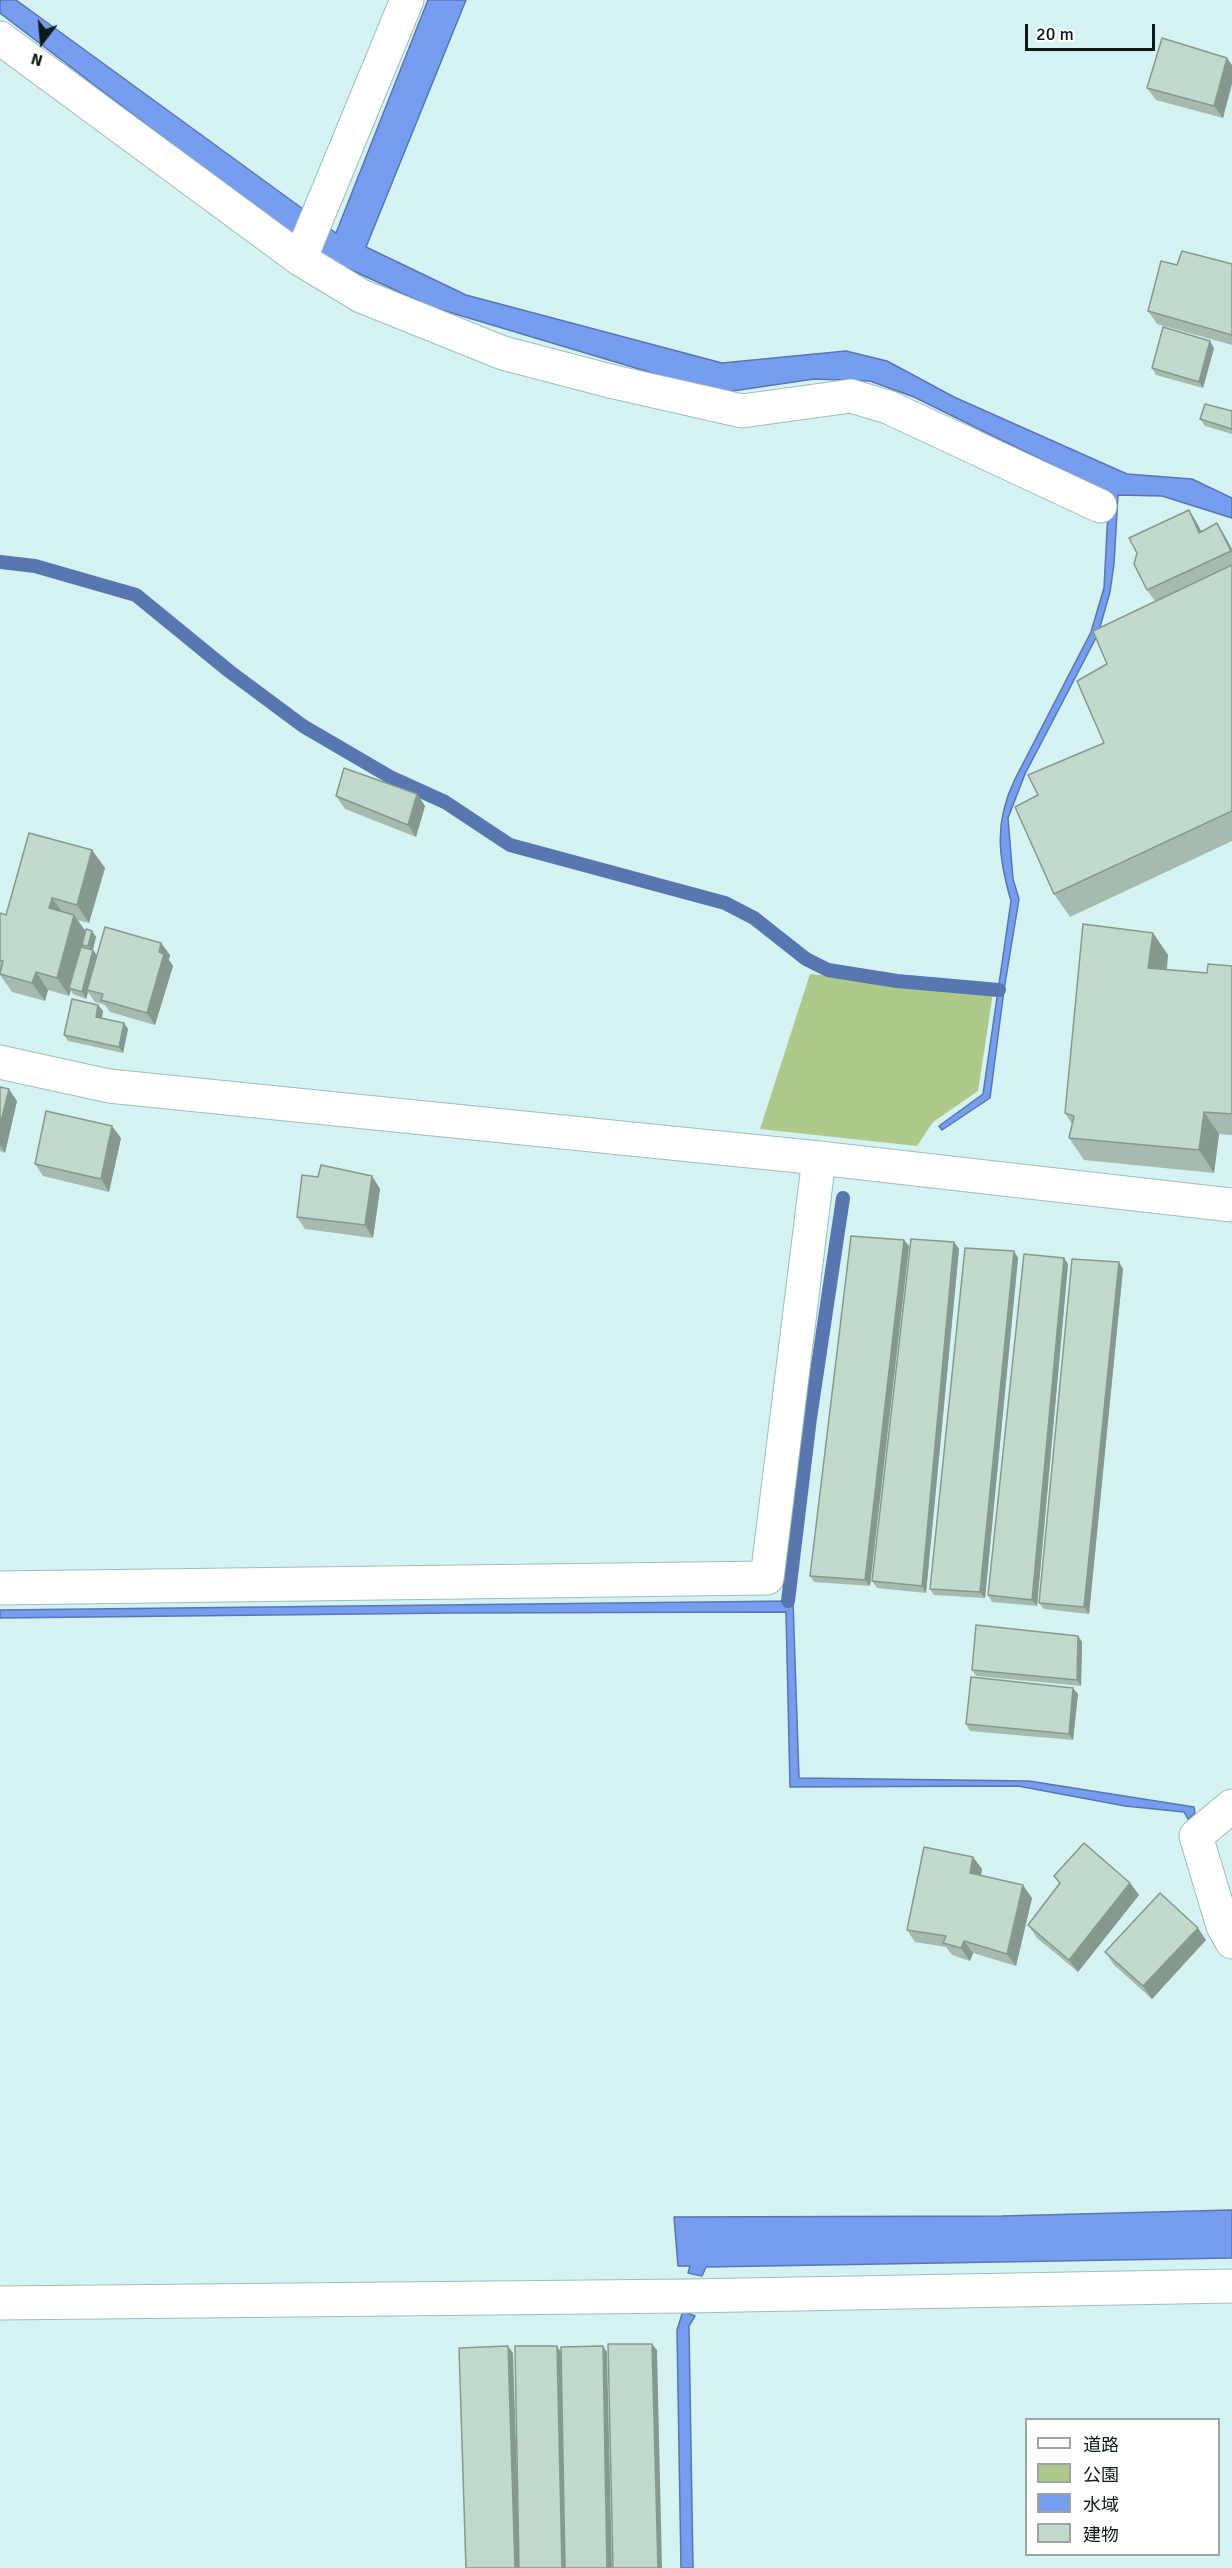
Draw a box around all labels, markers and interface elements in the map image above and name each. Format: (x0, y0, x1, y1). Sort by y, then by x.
north arrow (12, 12, 72, 72)
scale bar (1028, 12, 1158, 50)
text: 20 m (1036, 23, 1074, 45)
text: N (29, 48, 45, 70)
legend (1025, 2418, 1220, 2556)
text: 道路 (1083, 2434, 1119, 2456)
text: 公園 (1083, 2464, 1119, 2486)
text: 水域 (1083, 2494, 1119, 2516)
text: 建物 (1083, 2524, 1119, 2546)

